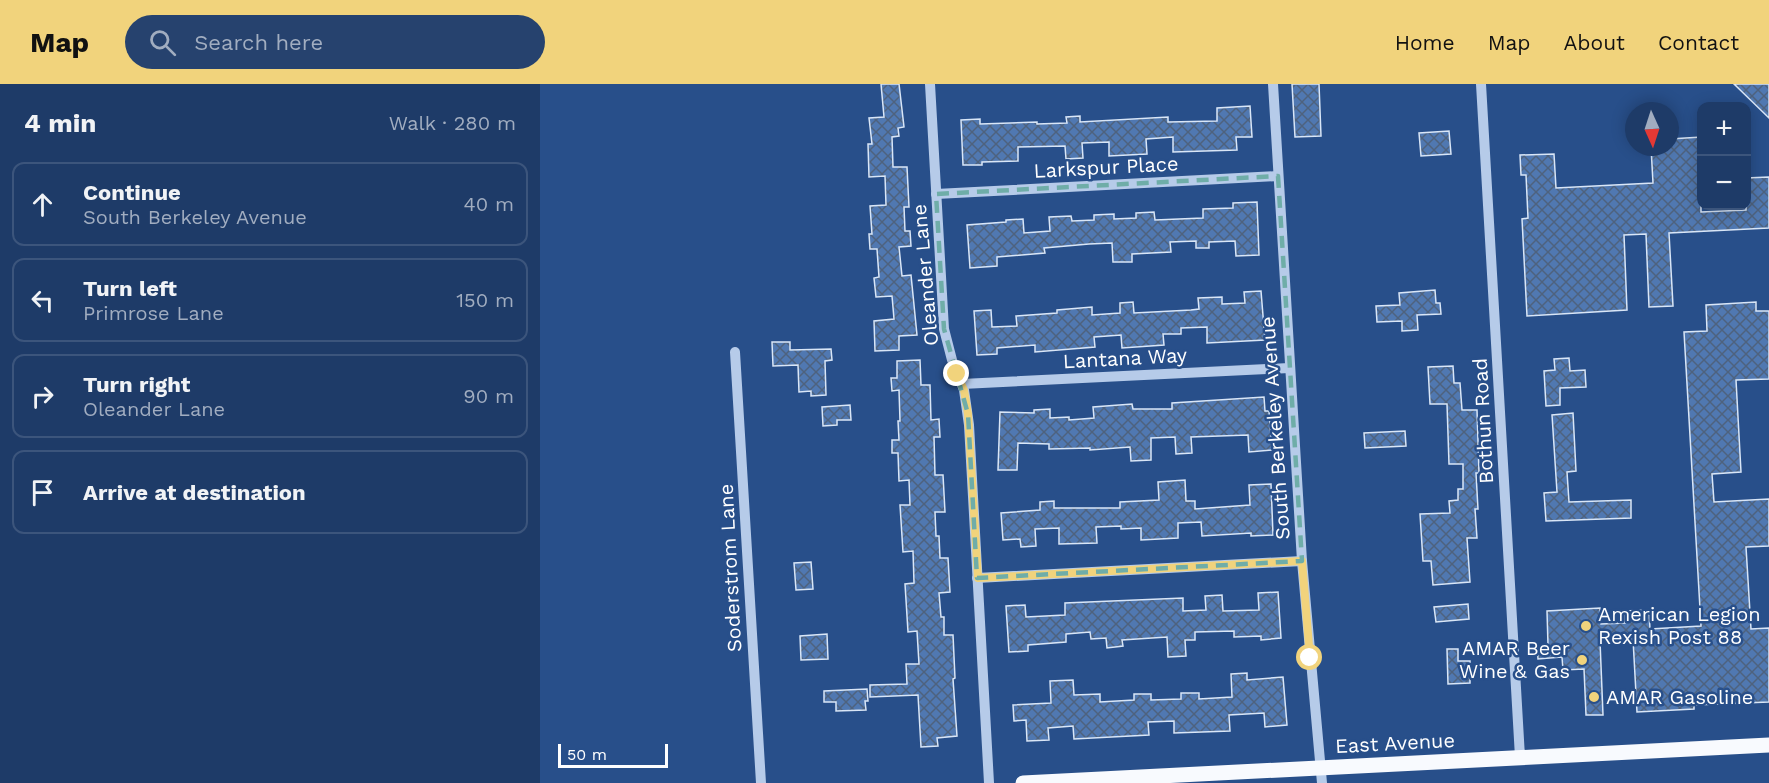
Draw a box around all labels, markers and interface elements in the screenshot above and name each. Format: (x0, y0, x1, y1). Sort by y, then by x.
search box (125, 15, 545, 69)
text: Map (30, 26, 89, 59)
icon: search (146, 26, 179, 59)
text: Search here (194, 30, 323, 55)
text: Home (1395, 30, 1455, 55)
text: Map (1488, 30, 1531, 55)
text: About (1564, 30, 1625, 55)
text: Contact (1658, 30, 1739, 55)
north arrow (1625, 102, 1679, 156)
map controls (1697, 102, 1751, 210)
button: + (1697, 102, 1751, 156)
text: 4 min (24, 108, 96, 138)
text: Walk · 280 m (389, 111, 516, 135)
street label: Larkspur Place (1033, 151, 1179, 183)
button: − (1697, 156, 1751, 210)
text: Continue (83, 180, 181, 205)
icon: ahead (26, 188, 59, 221)
text: 40 m (463, 192, 514, 216)
street label: Oleander Lane (907, 203, 943, 347)
text: South Berkeley Avenue (83, 205, 307, 229)
text: Turn left (83, 276, 177, 301)
icon: left (26, 284, 59, 317)
text: 150 m (456, 288, 514, 312)
text: Primrose Lane (83, 301, 224, 325)
street label: South Berkeley Avenue (1255, 316, 1295, 540)
street label: Lantana Way (1062, 343, 1188, 373)
street label: Bothun Road (1468, 357, 1498, 485)
route end (943, 360, 969, 386)
text: Turn right (83, 372, 190, 397)
icon: right (26, 380, 59, 413)
text: 90 m (463, 384, 514, 408)
text: Oleander Lane (83, 397, 225, 421)
icon: arrive (26, 476, 59, 509)
text: Arrive at destination (83, 480, 306, 505)
street label: Soderstrom Lane (714, 483, 746, 653)
place label: American Legion Rexish Post 88 (1598, 602, 1761, 649)
marker: American Legion Rexish Post 88 (1579, 619, 1593, 633)
place label: AMAR Beer Wine & Gas (1459, 636, 1570, 683)
route start (1296, 644, 1322, 670)
marker: AMAR Beer Wine & Gas (1575, 653, 1589, 667)
place label: AMAR Gasoline (1606, 685, 1753, 709)
marker: AMAR Gasoline (1587, 690, 1601, 704)
street label: East Avenue (1335, 728, 1455, 758)
scale bar (558, 741, 668, 768)
text: 50 m (567, 745, 607, 764)

